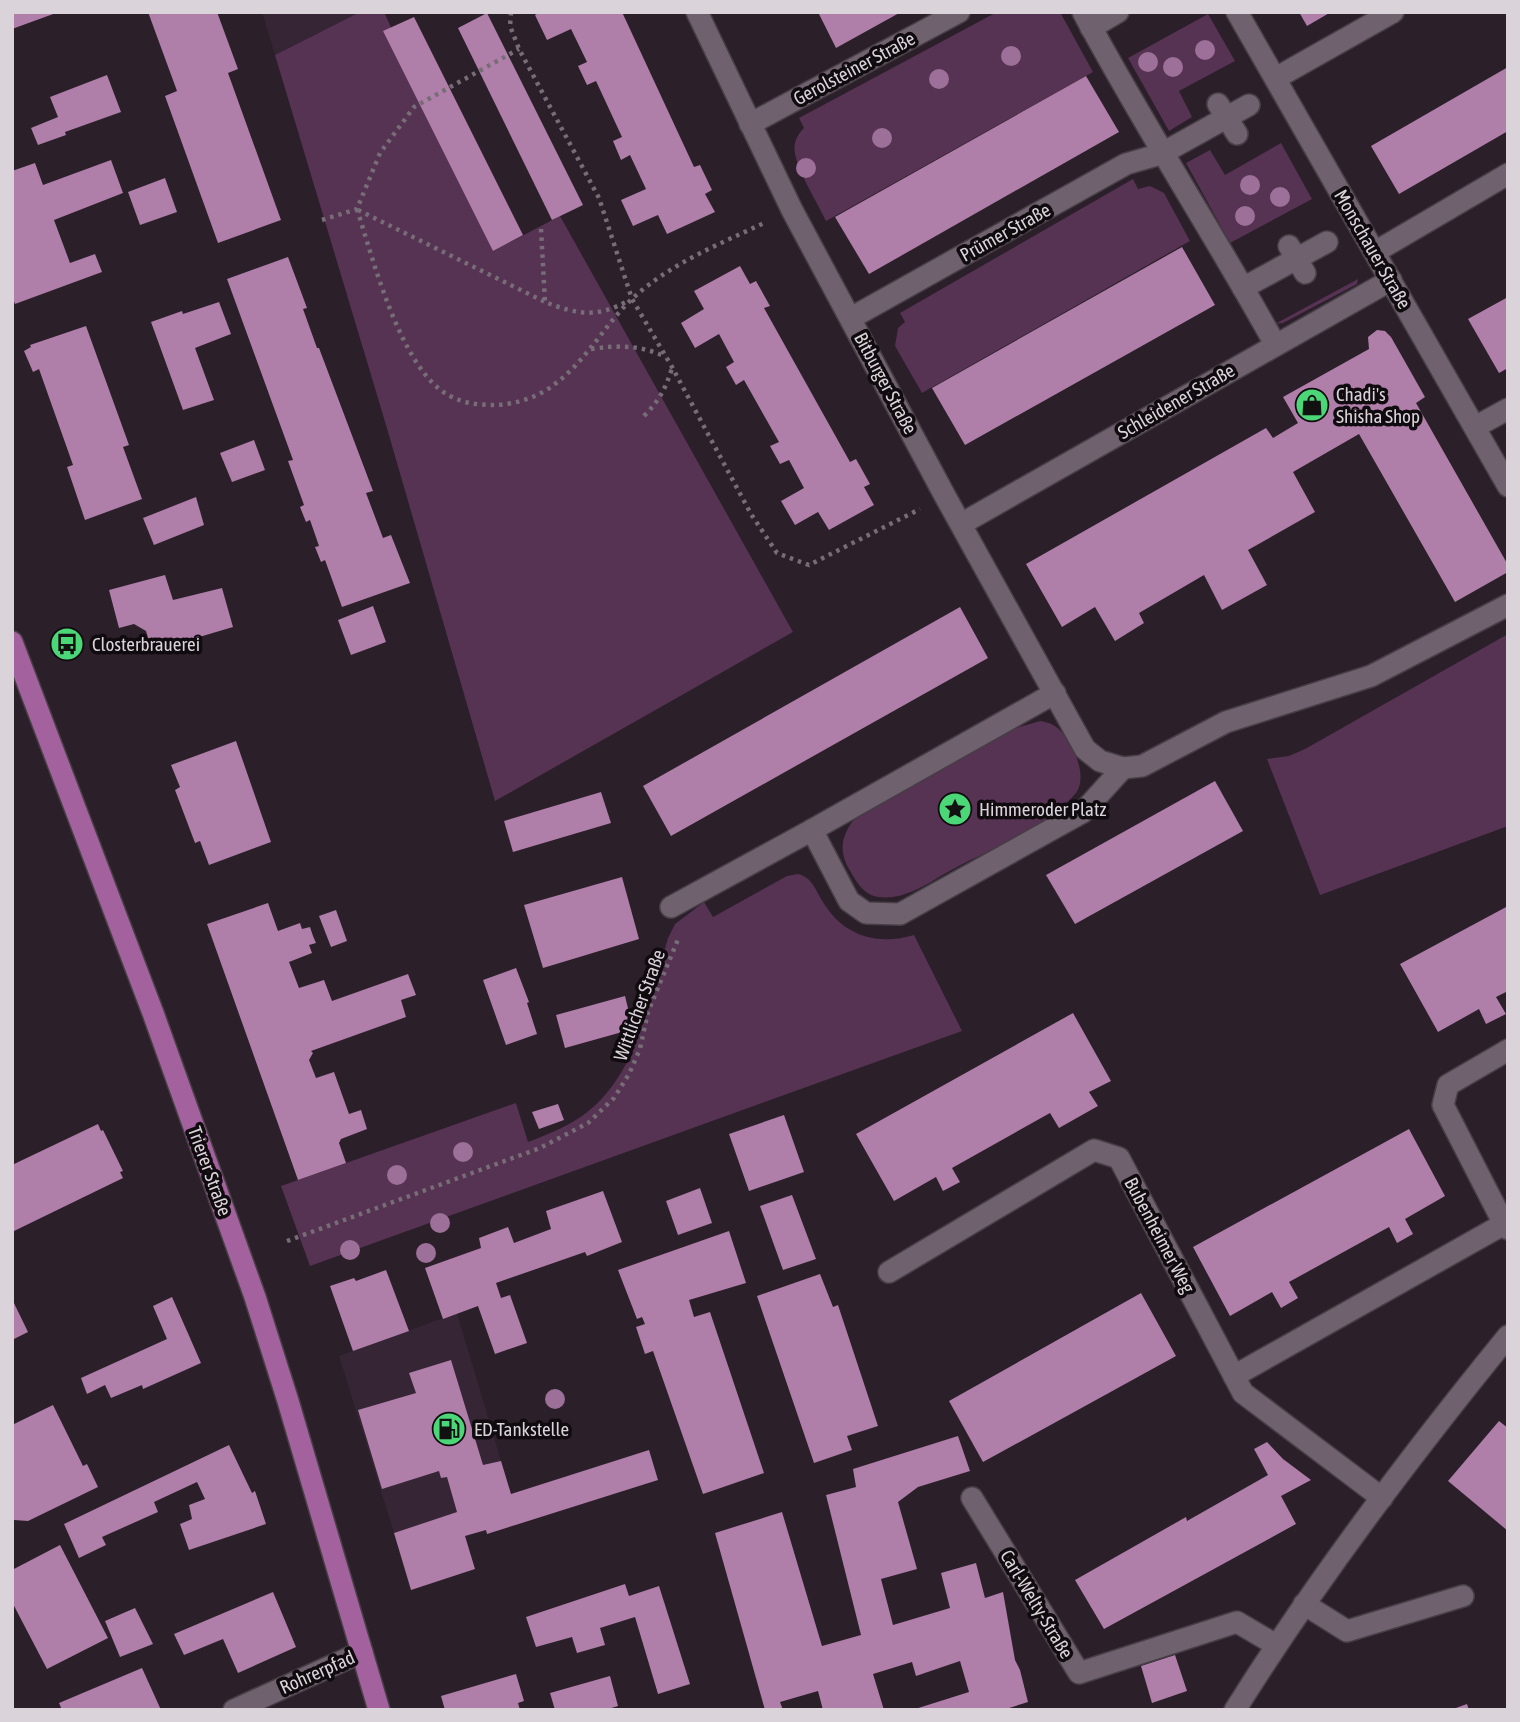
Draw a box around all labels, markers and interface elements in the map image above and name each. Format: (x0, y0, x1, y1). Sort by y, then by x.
street label: Gerolsteiner Straße (790, 27, 918, 109)
street label: Monschauer Straße (1330, 186, 1416, 312)
street label: Prümer Straße (956, 198, 1054, 266)
street label: Bitburger Straße (850, 328, 922, 438)
street label: Schleidener Straße (1114, 359, 1238, 443)
place label: Chadi's Shisha Shop (1336, 383, 1420, 427)
shop icon: Chadi's Shisha Shop (1293, 386, 1331, 424)
bus stop icon: Closterbrauerei (48, 625, 86, 663)
place label: Closterbrauerei (92, 633, 200, 655)
place icon: Himmeroder Platz (936, 790, 974, 828)
place label: Himmeroder Platz (979, 798, 1106, 820)
street label: Wittlicher Straße (609, 946, 669, 1064)
street label: Trierer Straße (184, 1123, 236, 1219)
street label: Bubenheimer Weg (1120, 1173, 1200, 1297)
fuel station icon: ED-Tankstelle (430, 1410, 468, 1448)
place label: ED-Tankstelle (474, 1418, 569, 1440)
street label: Carl-Welty-Straße (996, 1546, 1078, 1662)
street label: Rohrerpfad (276, 1646, 358, 1698)

